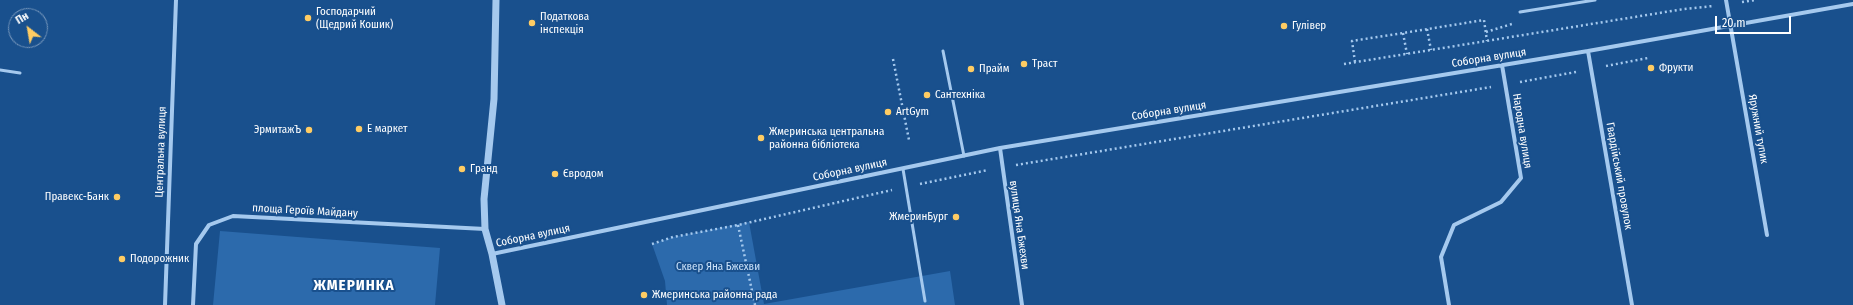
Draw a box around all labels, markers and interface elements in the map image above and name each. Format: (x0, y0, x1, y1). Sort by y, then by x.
place label: Господарчий (Щедрий Кошик) (316, 5, 393, 31)
north arrow (8, 8, 48, 48)
scale bar (1717, 8, 1793, 34)
text: Пн (13, 9, 31, 27)
place label: Податкова інспекція (540, 10, 589, 36)
marker: Господарчий (Щедрий Кошик) (303, 13, 313, 23)
text: 20 m (1722, 16, 1746, 30)
marker: Податкова інспекція (527, 18, 537, 28)
place label: Гулівер (1292, 19, 1326, 33)
marker: Гулівер (1279, 21, 1289, 31)
street label: Соборна вулиця (1451, 46, 1527, 70)
place label: Траст (1032, 57, 1057, 71)
marker: Траст (1019, 59, 1029, 69)
place label: Фрукти (1659, 61, 1693, 75)
place label: Прайм (979, 62, 1009, 76)
marker: Фрукти (1646, 63, 1656, 73)
marker: Прайм (966, 64, 976, 74)
place label: Сантехніка (935, 88, 985, 102)
marker: Сантехніка (922, 90, 932, 100)
street label: Народна вулиця (1510, 92, 1534, 170)
street label: Яружний тупик (1745, 93, 1771, 165)
street label: Соборна вулиця (1131, 99, 1207, 123)
place label: ArtGym (896, 105, 929, 119)
street label: Центральна вулиця (153, 106, 169, 198)
marker: ArtGym (883, 107, 893, 117)
street label: Гвардійський провулок (1603, 121, 1635, 231)
place label: E маркет (367, 122, 407, 136)
place label: ЭрмитажЪ (254, 123, 301, 137)
marker: E маркет (354, 124, 364, 134)
marker: ЭрмитажЪ (304, 125, 314, 135)
place label: Жмеринська центральна районна бібліотека (769, 125, 884, 151)
marker: Жмеринська центральна районна бібліотека (756, 133, 766, 143)
street label: Соборна вулиця (812, 156, 888, 184)
place label: Гранд (470, 162, 498, 176)
marker: Гранд (457, 164, 467, 174)
place label: Євродом (563, 167, 603, 181)
marker: Євродом (550, 169, 560, 179)
street label: вулиця Яна Бжехви (1006, 180, 1032, 270)
place label: Правекс-Банк (45, 190, 109, 204)
marker: Правекс-Банк (112, 192, 122, 202)
street label: площа Героїв Майдану (252, 202, 358, 220)
place label: ЖмеринБург (889, 210, 948, 224)
marker: ЖмеринБург (951, 212, 961, 222)
street label: Соборна вулиця (495, 222, 571, 250)
place label: Подорожник (130, 252, 189, 266)
marker: Подорожник (117, 254, 127, 264)
park label: Сквер Яна Бжехви (676, 260, 760, 274)
district label: ЖМЕРИНКА (313, 277, 395, 295)
place label: Жмеринська районна рада (652, 288, 777, 302)
marker: Жмеринська районна рада (639, 290, 649, 300)

